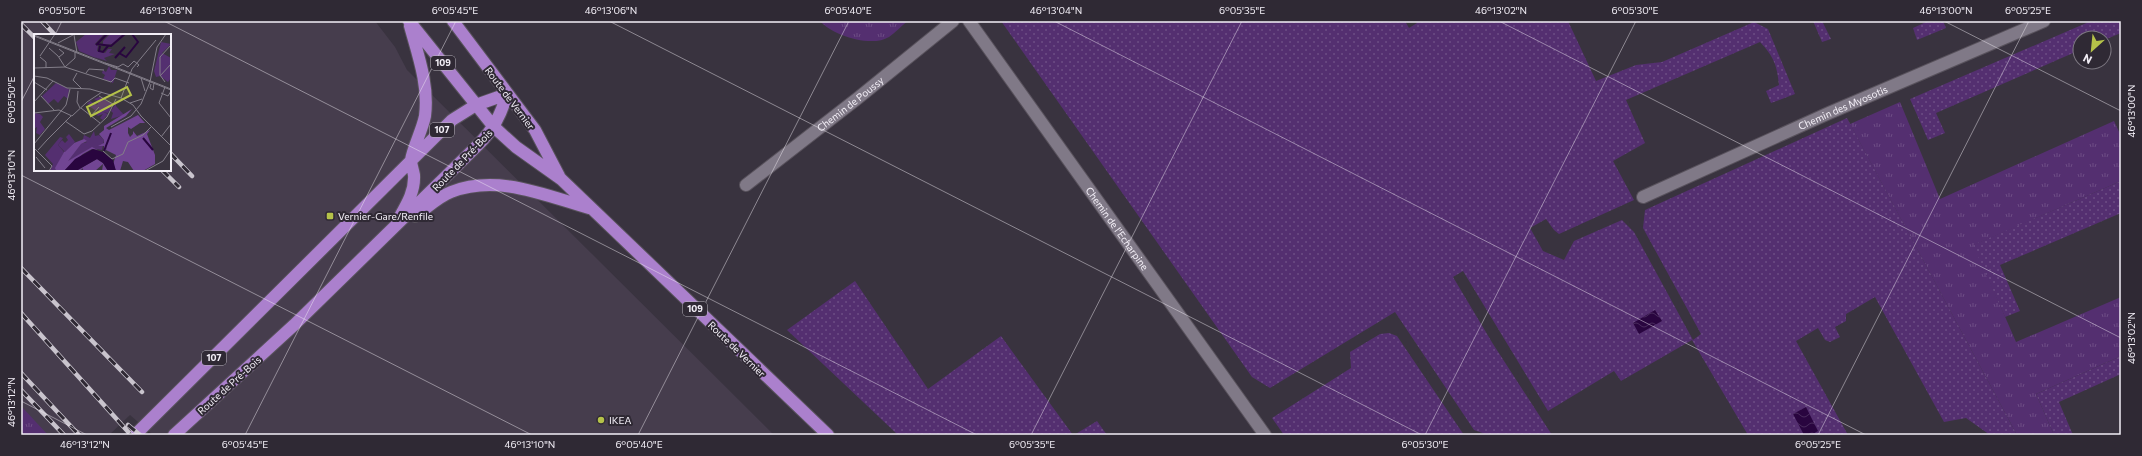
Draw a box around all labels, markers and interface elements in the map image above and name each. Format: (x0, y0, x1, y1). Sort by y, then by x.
text: 6°05'50"E (39, 4, 86, 16)
text: 46°13'08"N (140, 4, 192, 16)
text: 6°05'45"E (432, 4, 478, 16)
text: 46°13'06"N (585, 4, 637, 16)
text: 6°05'40"E (824, 4, 872, 16)
text: 46°13'04"N (1030, 4, 1082, 16)
text: 6°05'35"E (1219, 4, 1265, 16)
text: 46°13'02"N (1475, 4, 1527, 16)
text: 6°05'30"E (1612, 4, 1659, 16)
text: 46°13'00"N (1919, 4, 1973, 16)
text: 6°05'25"E (2005, 4, 2051, 16)
north arrow (2072, 30, 2112, 70)
inset map (34, 34, 171, 171)
text: N (2081, 52, 2094, 67)
road number: 109 (431, 56, 455, 70)
street label: Route de Vernier (483, 64, 537, 132)
street label: Chemin de Poussy (814, 74, 886, 134)
text: 6°05'50"E (5, 76, 17, 123)
street label: Chemin des Myosotis (1796, 83, 1890, 132)
text: 46°13'00"N (2125, 84, 2137, 138)
road number: 107 (430, 123, 454, 137)
street label: Route de Pré-Bois (429, 126, 495, 193)
text: 46°13'10"N (5, 150, 17, 200)
street label: Chemin de l'Echarpine (1083, 184, 1151, 273)
place label: Vernier-Gare/Renfile (338, 210, 433, 222)
marker: Vernier-Gare/Renfile (325, 211, 335, 221)
road number: 109 (683, 302, 707, 316)
text: 46°13'02"N (2125, 312, 2137, 364)
street label: Route de Vernier (706, 319, 768, 379)
road number: 107 (202, 351, 226, 365)
street label: Route de Pré-Bois (195, 353, 264, 417)
text: 46°13'12"N (5, 377, 17, 427)
place label: IKEA (609, 414, 631, 426)
marker: IKEA (596, 415, 606, 425)
text: 46°13'12"N (60, 438, 110, 450)
text: 6°05'45"E (222, 438, 268, 450)
text: 46°13'10"N (505, 438, 555, 450)
text: 6°05'40"E (615, 438, 663, 450)
text: 6°05'35"E (1009, 438, 1055, 450)
text: 6°05'30"E (1402, 438, 1449, 450)
text: 6°05'25"E (1795, 438, 1841, 450)

